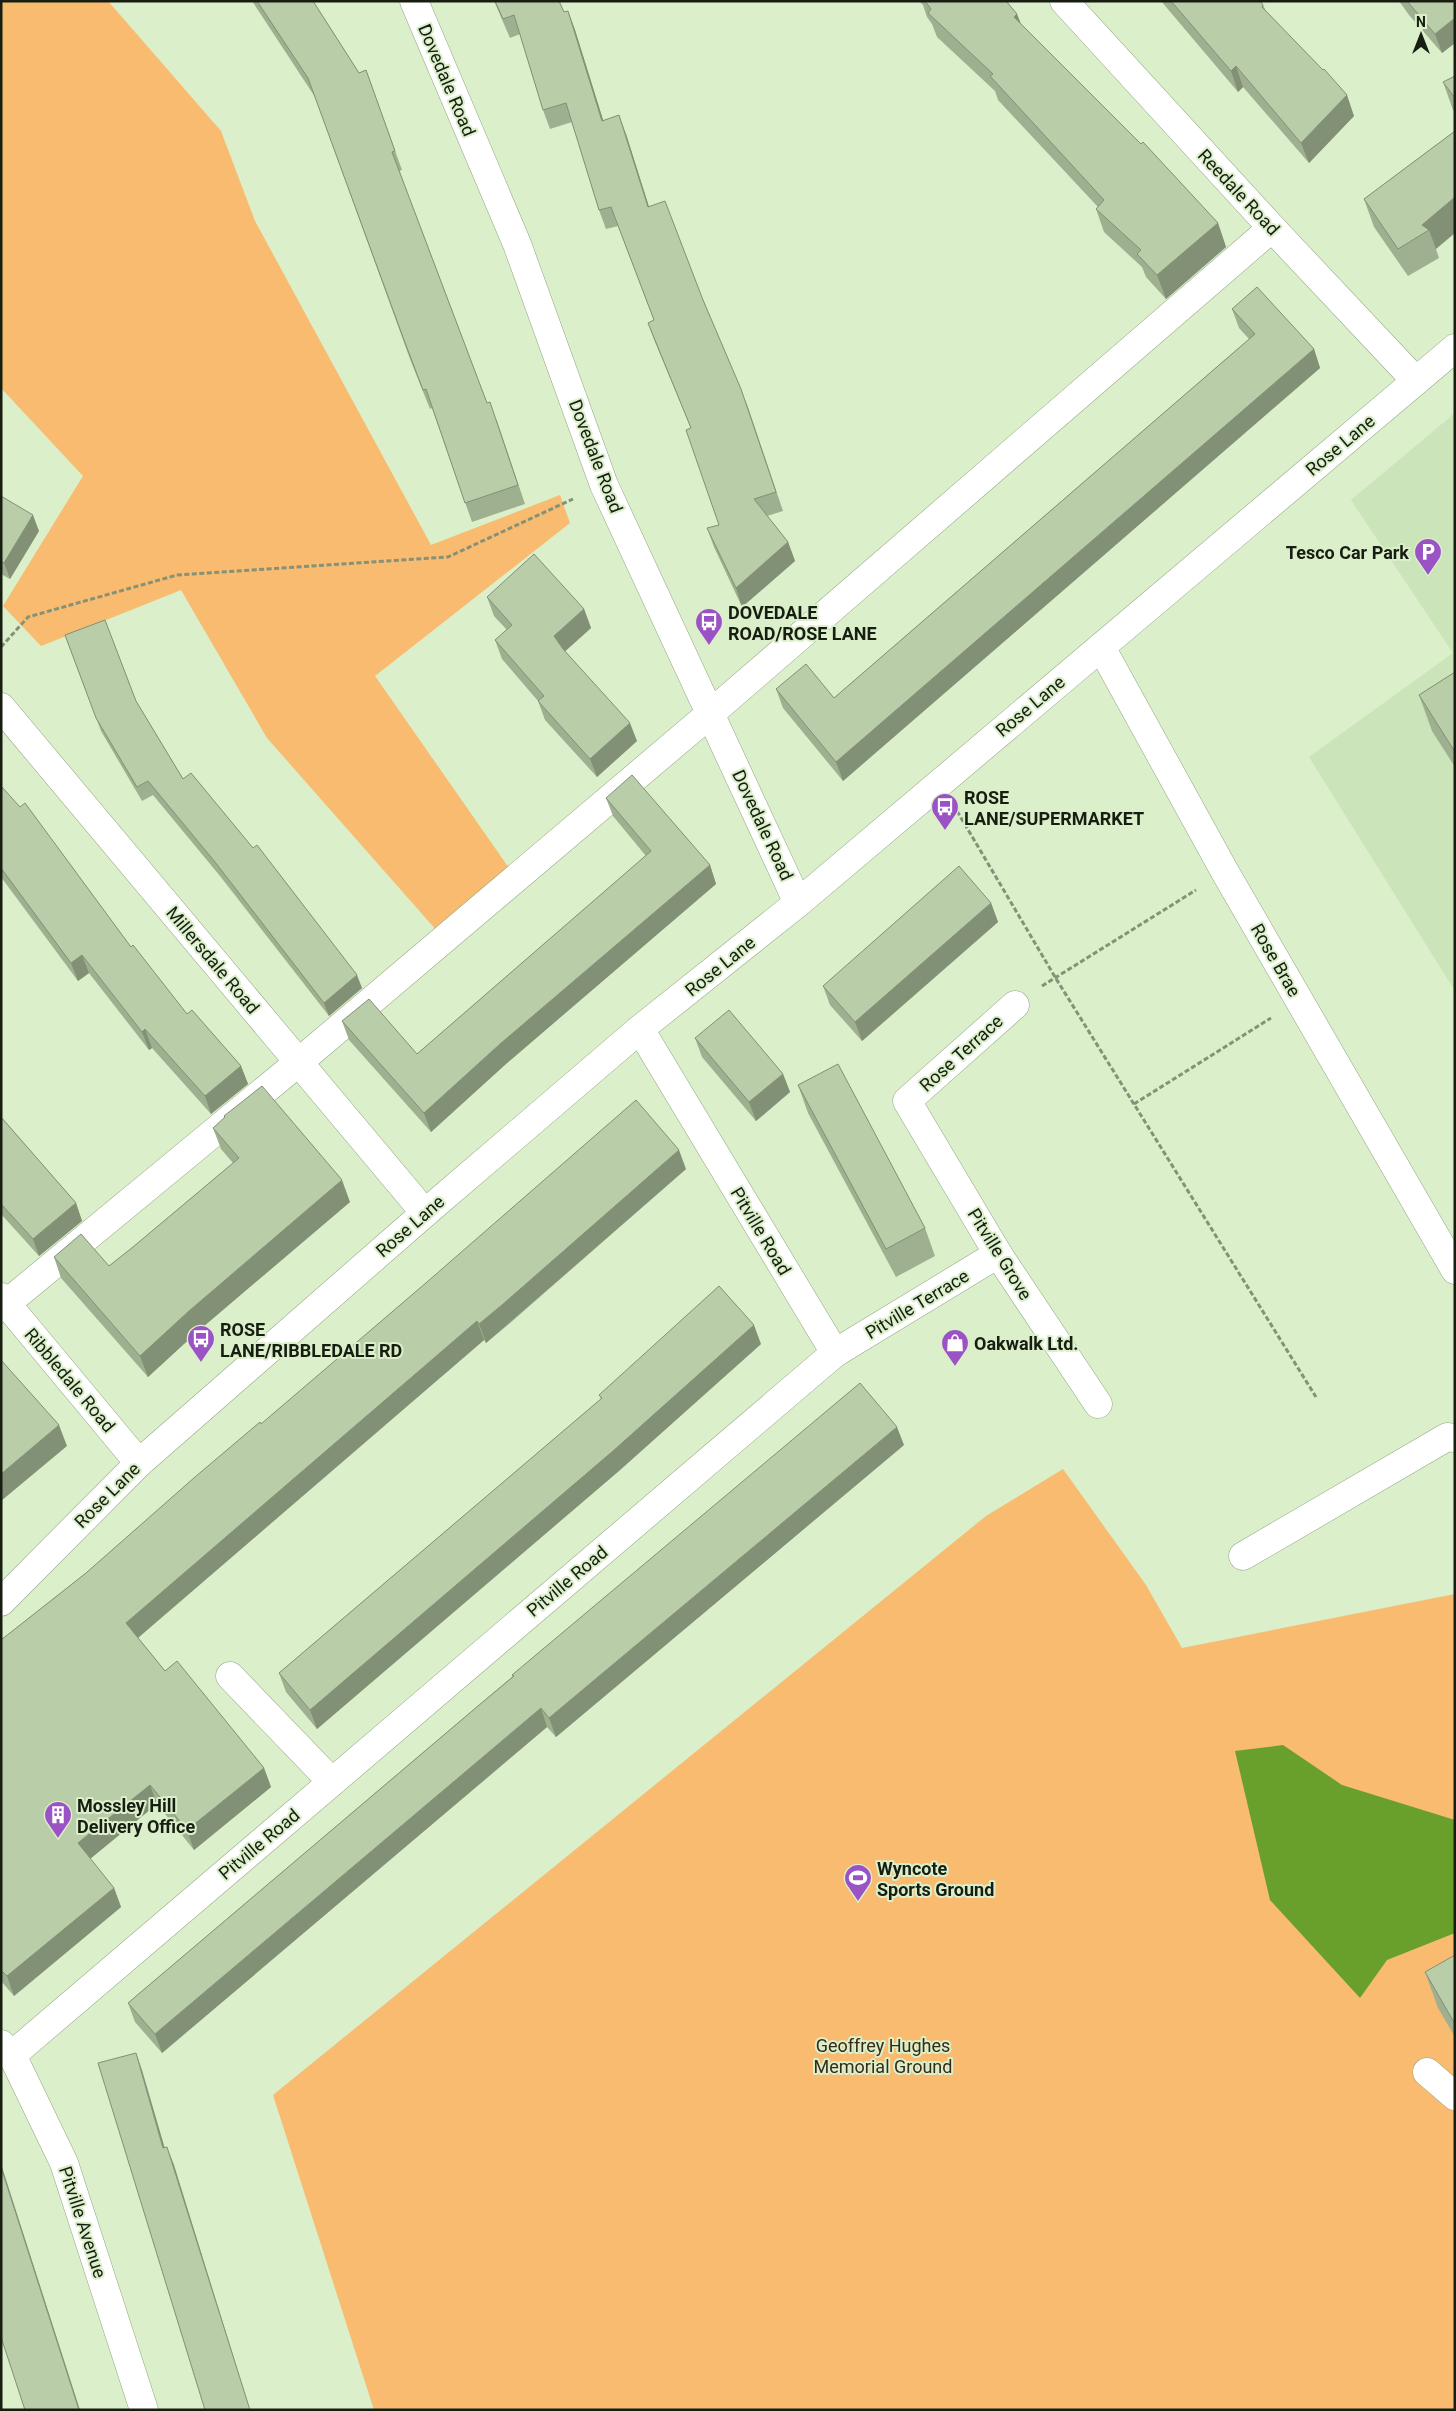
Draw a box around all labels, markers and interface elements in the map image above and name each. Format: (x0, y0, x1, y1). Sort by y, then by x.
north arrow (1396, 10, 1446, 60)
text: N (1416, 14, 1426, 30)
street label: Dovedale Road (414, 21, 480, 139)
street label: Reedale Road (1194, 145, 1284, 239)
street label: Dovedale Road (565, 396, 627, 516)
street label: Rose Lane (1301, 410, 1379, 480)
parking icon: Tesco Car Park (1413, 537, 1443, 576)
place label: Tesco Car Park (1286, 542, 1409, 563)
place label: DOVEDALE ROAD/ROSE LANE (728, 602, 877, 644)
bus stop icon: DOVEDALE ROAD/ROSE LANE (694, 607, 724, 646)
street label: Rose Lane (991, 671, 1069, 741)
street label: Dovedale Road (728, 766, 798, 884)
place label: ROSE LANE/SUPERMARKET (964, 787, 1144, 829)
bus stop icon: ROSE LANE/SUPERMARKET (930, 792, 960, 831)
street label: Millersdale Road (162, 902, 264, 1018)
street label: Rose Brae (1247, 920, 1305, 1000)
street label: Rose Lane (681, 932, 759, 1000)
street label: Rose Terrace (915, 1010, 1007, 1096)
street label: Pitville Road (727, 1183, 795, 1279)
street label: Rose Lane (372, 1191, 448, 1261)
street label: Pitville Grove (964, 1204, 1036, 1304)
street label: Pitville Terrace (861, 1265, 973, 1343)
place label: ROSE LANE/RIBBLEDALE RD (220, 1319, 402, 1361)
street label: Ribbledale Road (20, 1324, 120, 1436)
bus stop icon: ROSE LANE/RIBBLEDALE RD (186, 1324, 216, 1363)
shop icon: Oakwalk Ltd. (940, 1328, 970, 1367)
place label: Oakwalk Ltd. (974, 1333, 1079, 1354)
street label: Rose Lane (70, 1458, 144, 1532)
street label: Pitville Road (522, 1541, 612, 1621)
place label: Mossley Hill Delivery Office (77, 1795, 195, 1837)
building icon: Mossley Hill Delivery Office (43, 1800, 73, 1839)
street label: Pitville Road (214, 1804, 304, 1884)
place label: Wyncote Sports Ground (877, 1858, 994, 1900)
sports icon: Wyncote Sports Ground (843, 1863, 873, 1902)
park label: Geoffrey Hughes Memorial Ground (814, 2035, 952, 2077)
street label: Pitville Avenue (55, 2163, 111, 2281)

